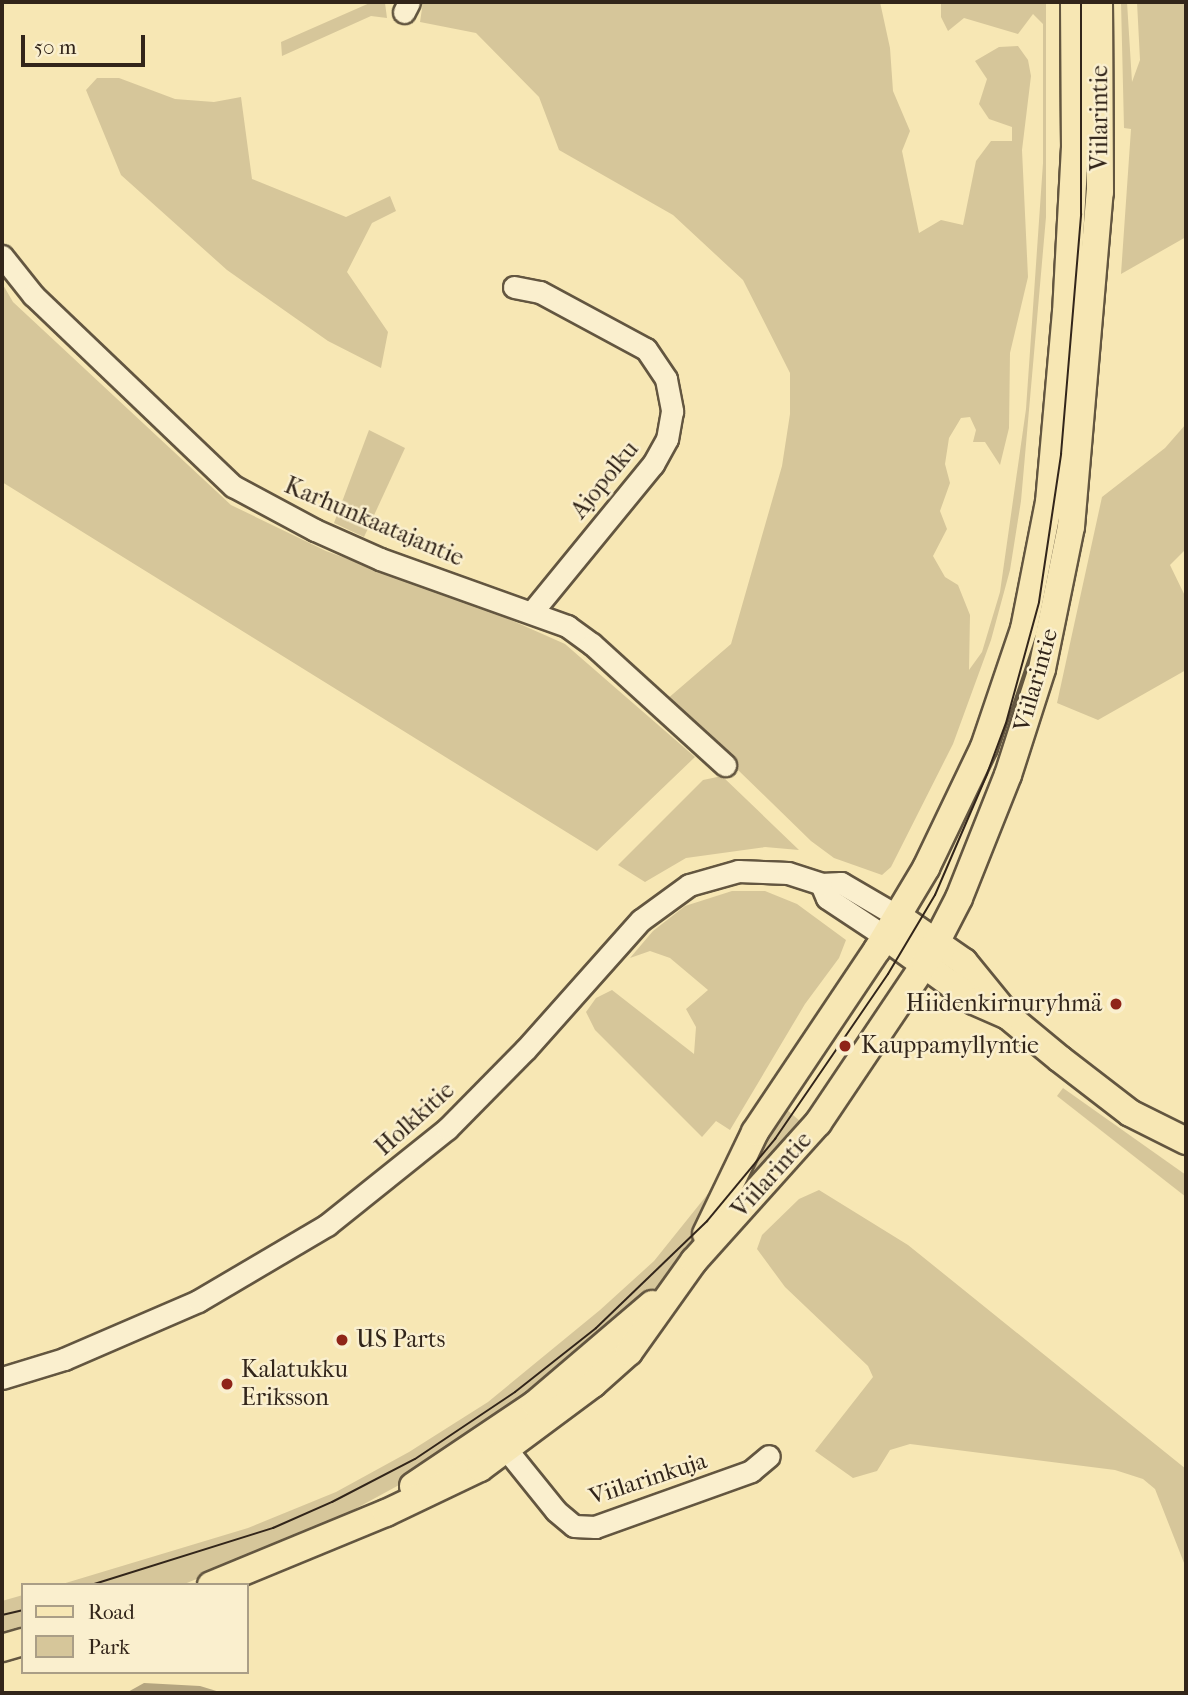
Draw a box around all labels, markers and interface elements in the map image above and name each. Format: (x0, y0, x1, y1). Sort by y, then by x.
scale bar (24, 21, 149, 65)
text: 50 m (34, 35, 77, 59)
street label: Viilarintie (1086, 65, 1114, 171)
street label: Ajopolku (565, 435, 645, 525)
street label: Karhunkaatajantie (280, 471, 468, 573)
street label: Viilarintie (1008, 625, 1064, 735)
place label: Hiidenkirnuryhmä (906, 990, 1102, 1018)
marker: Hiidenkirnuryhmä (1108, 996, 1124, 1012)
place label: Kauppamyllyntie (861, 1032, 1039, 1060)
marker: Kauppamyllyntie (835, 1036, 855, 1056)
street label: Holkkitie (370, 1076, 460, 1162)
street label: Viilarintie (726, 1126, 818, 1224)
place label: US Parts (356, 1326, 445, 1354)
marker: US Parts (334, 1332, 350, 1348)
place label: Kalatukku Eriksson (241, 1356, 348, 1412)
marker: Kalatukku Eriksson (219, 1376, 235, 1392)
street label: Viilarinkuja (586, 1446, 710, 1512)
legend (21, 1583, 248, 1674)
text: Road (88, 1600, 135, 1624)
text: Park (88, 1635, 130, 1659)

